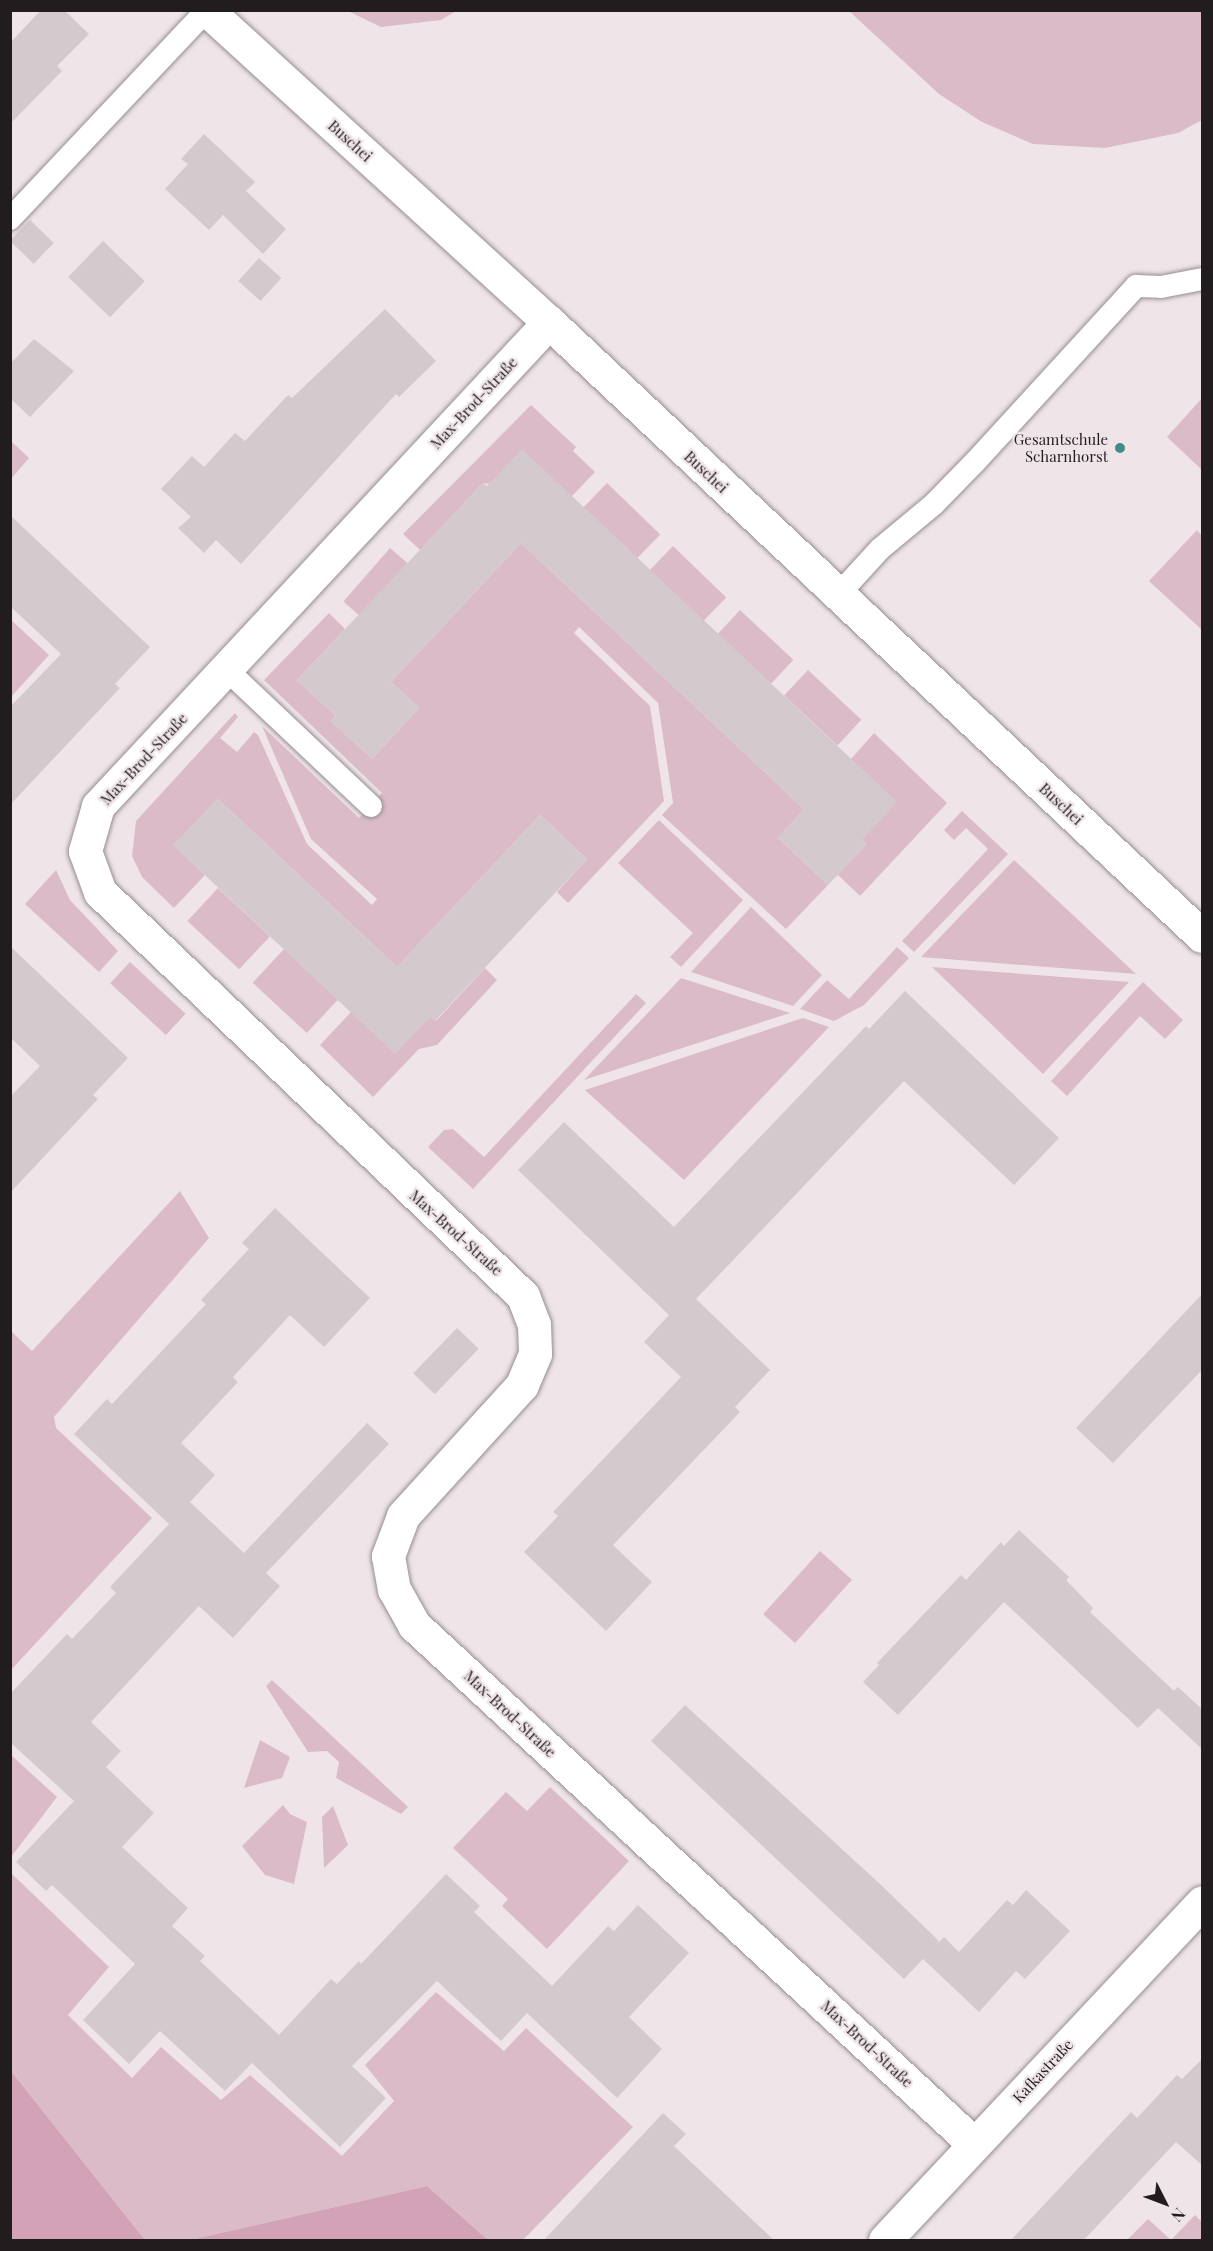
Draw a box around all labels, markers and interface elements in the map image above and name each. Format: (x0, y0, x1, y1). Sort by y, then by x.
street label: Buschei (324, 117, 376, 165)
street label: Max-Brod-Straße (427, 353, 521, 453)
place label: Gesamtschule Scharnhorst (1014, 430, 1108, 465)
marker: Gesamtschule Scharnhorst (1113, 441, 1127, 455)
street label: Buschei (681, 447, 731, 497)
street label: Max-Brod-Straße (97, 709, 191, 809)
street label: Buschei (1036, 779, 1086, 829)
street label: Max-Brod-Straße (406, 1187, 506, 1279)
street label: Max-Brod-Straße (460, 1667, 560, 1761)
street label: Max-Brod-Straße (817, 1997, 917, 2091)
street label: Kafkastraße (1009, 2036, 1077, 2106)
north arrow (1135, 2173, 1195, 2233)
text: N (1167, 2204, 1190, 2227)

